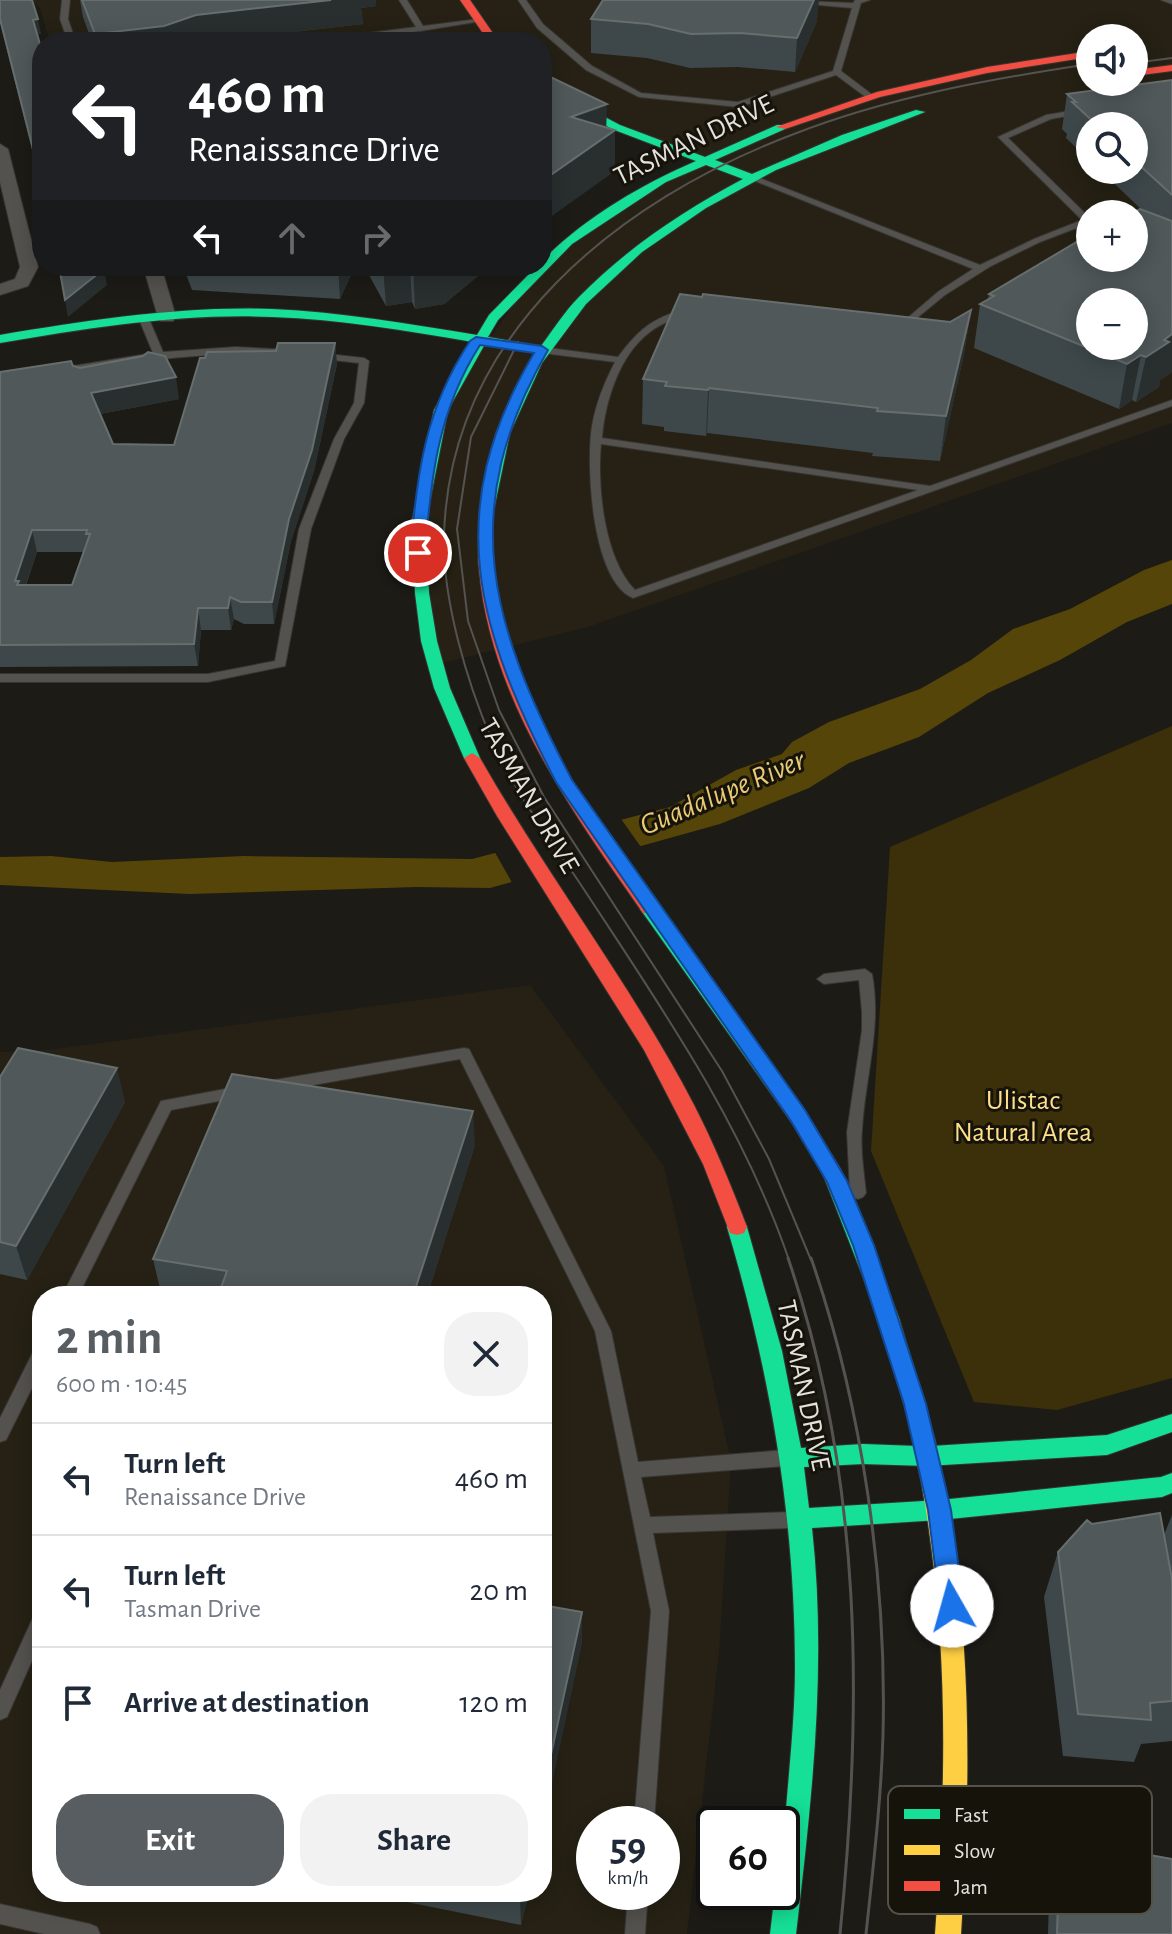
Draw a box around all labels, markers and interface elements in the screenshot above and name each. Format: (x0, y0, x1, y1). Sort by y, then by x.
map controls (1076, 24, 1148, 360)
button: sound (1076, 24, 1148, 96)
icon: left (56, 64, 160, 168)
text: 460 m (188, 67, 326, 123)
street label: TASMAN DRIVE (610, 90, 778, 191)
button: search (1076, 112, 1148, 184)
text: Renaissance Drive (188, 132, 440, 168)
button: + (1076, 200, 1148, 272)
icon: left (186, 216, 230, 260)
icon: ahead (270, 216, 314, 260)
icon: right (354, 216, 398, 260)
button: − (1076, 288, 1148, 360)
pin (384, 519, 452, 587)
icon: arrive (396, 531, 440, 575)
street label: TASMAN DRIVE (473, 714, 584, 878)
water label: Guadalupe River (636, 744, 810, 841)
park label: Ulistac Natural Area (954, 1087, 1092, 1147)
street label: TASMAN DRIVE (771, 1298, 835, 1473)
button: close (444, 1312, 528, 1396)
text: 2 min (56, 1315, 163, 1363)
text: 600 m · 10:45 (56, 1371, 187, 1397)
text: Turn left (124, 1449, 225, 1479)
icon: left (56, 1457, 100, 1501)
text: 460 m (455, 1464, 528, 1494)
text: Renaissance Drive (124, 1484, 306, 1510)
text: Turn left (124, 1561, 225, 1591)
position arrow (910, 1564, 994, 1648)
icon: left (56, 1569, 100, 1613)
text: 20 m (470, 1576, 528, 1606)
text: Tasman Drive (124, 1596, 261, 1622)
icon: arrive (56, 1681, 100, 1725)
text: Arrive at destination (124, 1688, 370, 1718)
text: 120 m (459, 1688, 528, 1718)
legend (888, 1786, 1152, 1914)
button: Exit (56, 1794, 284, 1886)
button: Share (300, 1794, 528, 1886)
text: Fast (954, 1804, 988, 1826)
speed limit sign: 60 (696, 1806, 800, 1910)
text: 59 (610, 1828, 646, 1868)
text: Slow (954, 1840, 995, 1862)
text: km/h (607, 1868, 649, 1888)
text: Jam (954, 1876, 988, 1898)

